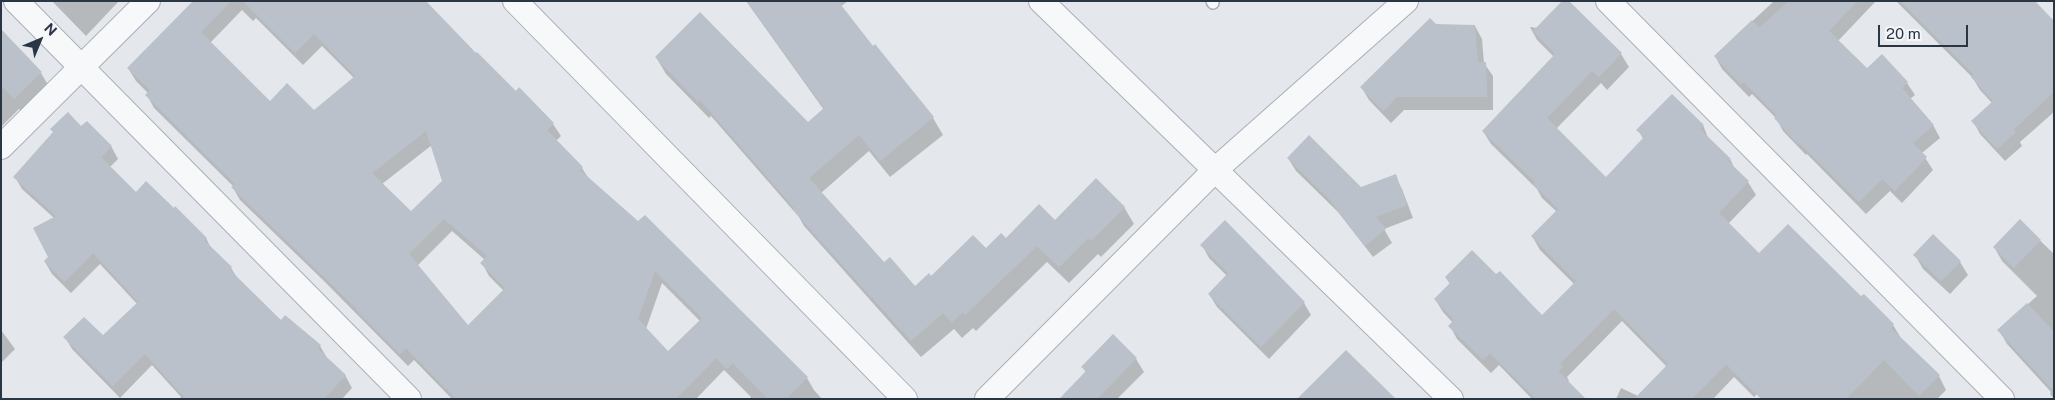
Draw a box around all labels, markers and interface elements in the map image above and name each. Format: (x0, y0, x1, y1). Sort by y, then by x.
north arrow (15, 15, 65, 65)
scale bar (1880, 15, 1970, 47)
text: N (41, 20, 60, 39)
text: 20 m (1886, 25, 1921, 42)

